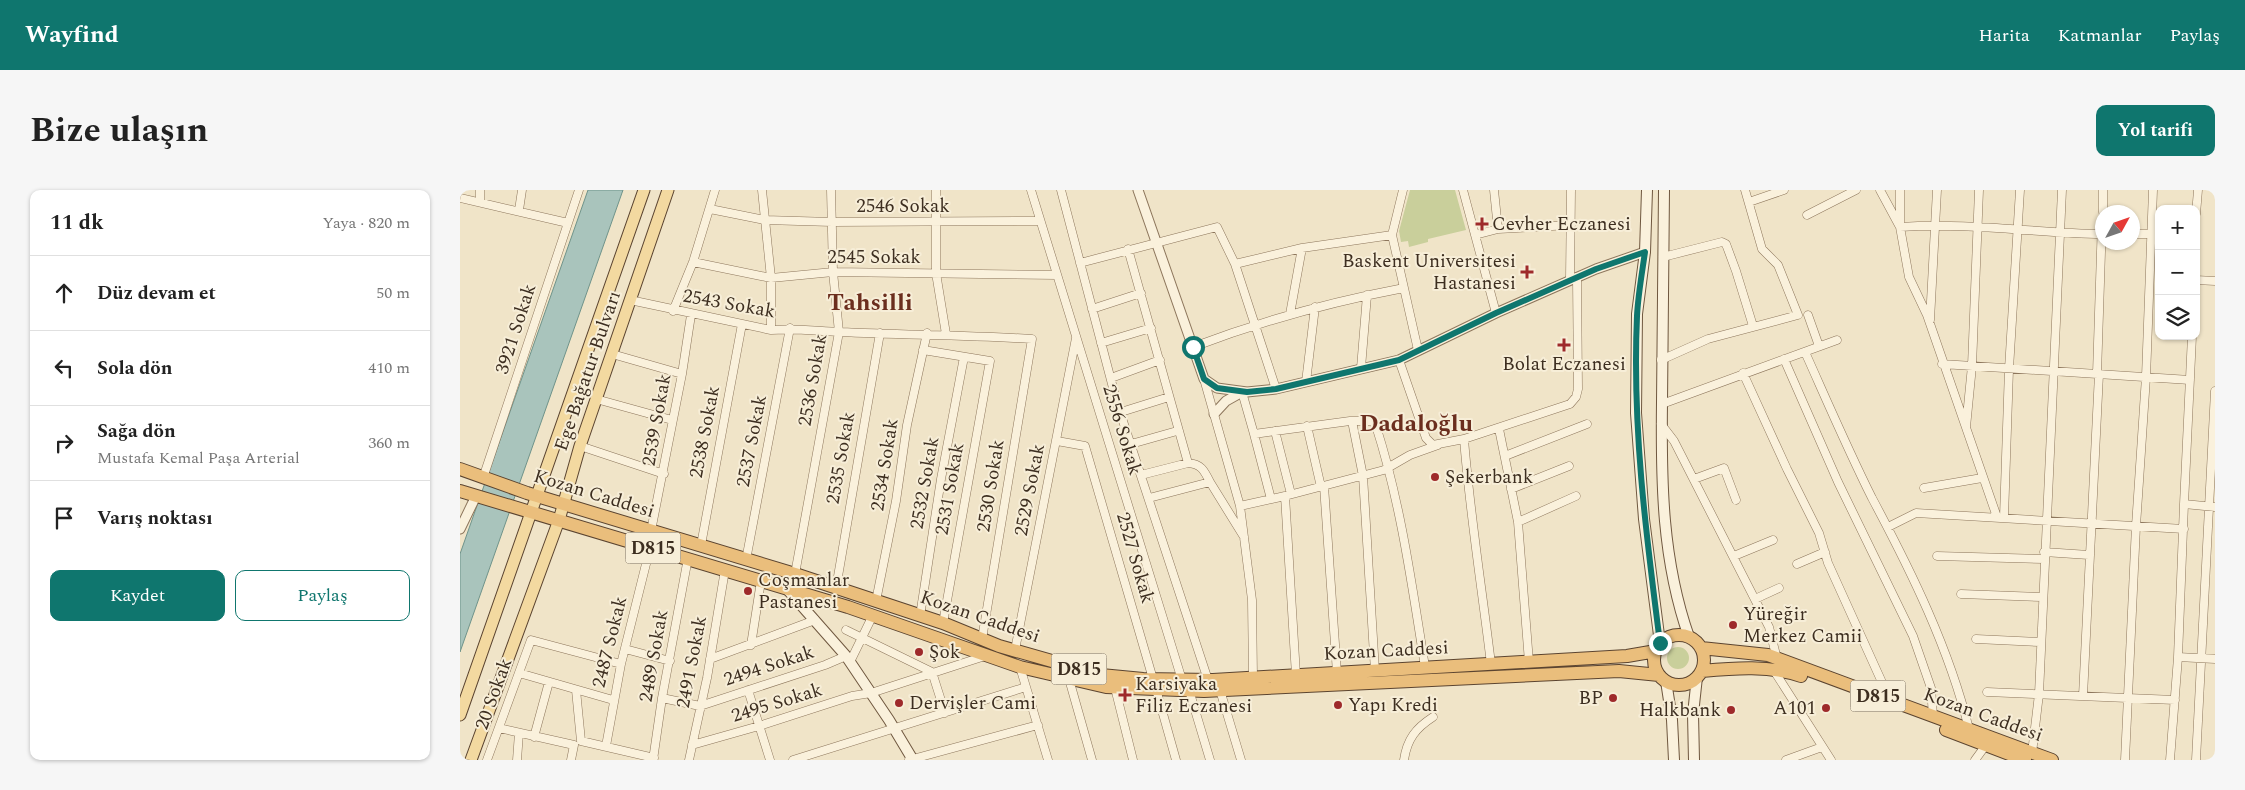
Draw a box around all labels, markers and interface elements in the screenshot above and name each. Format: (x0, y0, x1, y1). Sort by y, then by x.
text: Wayfind (25, 17, 119, 53)
text: Harita (1978, 22, 2030, 49)
text: Katmanlar (2058, 22, 2142, 49)
text: Paylaş (2170, 22, 2220, 49)
text: Bize ulaşın (30, 104, 208, 157)
button: Yol tarifi (2096, 105, 2215, 156)
street label: 2546 Sokak (856, 192, 950, 221)
north arrow (2095, 205, 2140, 250)
map controls (2155, 205, 2200, 340)
button: + (2155, 205, 2200, 250)
text: 11 dk (50, 207, 104, 239)
place label: Cevher Eczanesi (1492, 210, 1631, 239)
text: Yaya · 820 m (323, 211, 410, 235)
marker: Cevher Eczanesi (1476, 218, 1488, 230)
street label: 2545 Sokak (827, 243, 921, 272)
place label: Baskent Universitesi Hastanesi (1342, 247, 1516, 298)
button: − (2155, 250, 2200, 295)
marker: Baskent Universitesi Hastanesi (1520, 265, 1534, 279)
icon: ahead (50, 279, 78, 307)
text: Düz devam et (97, 279, 216, 308)
street label: 3921 Sokak (488, 280, 544, 378)
text: 50 m (376, 281, 410, 305)
street label: 2543 Sokak (680, 282, 778, 326)
district label: Tahsilli (827, 285, 913, 321)
street label: Ege Bağatur Bulvarı (547, 287, 629, 455)
button: layers (2155, 295, 2200, 340)
street label: 2536 Sokak (791, 331, 835, 429)
route start (1182, 336, 1205, 359)
marker: Bolat Eczanesi (1558, 339, 1570, 351)
place label: Bolat Eczanesi (1502, 350, 1626, 379)
icon: left (50, 354, 78, 382)
text: Sola dön (97, 354, 172, 383)
text: 410 m (368, 356, 410, 380)
street label: 2539 Sokak (635, 371, 679, 469)
street label: 2556 Sokak (1094, 381, 1150, 479)
street label: 2538 Sokak (682, 383, 728, 481)
street label: 2537 Sokak (729, 392, 775, 490)
district label: Dadaloğlu (1359, 406, 1473, 442)
street label: 2535 Sokak (819, 409, 863, 507)
street label: 2534 Sokak (863, 416, 907, 513)
text: Sağa dön (97, 417, 176, 446)
icon: right (50, 429, 78, 457)
text: 360 m (368, 431, 410, 455)
street label: 2532 Sokak (903, 434, 947, 532)
street label: 2530 Sokak (969, 437, 1013, 534)
street label: 2531 Sokak (928, 440, 972, 538)
street label: 2529 Sokak (1007, 441, 1053, 539)
text: Mustafa Kemal Paşa Arterial (97, 446, 300, 470)
street label: Kozan Caddesi (530, 462, 658, 526)
place label: Şekerbank (1445, 463, 1534, 492)
marker: Şekerbank (1429, 471, 1441, 483)
icon: arrive (50, 504, 78, 532)
text: Varış noktası (97, 504, 213, 533)
street label: 2527 Sokak (1108, 509, 1162, 607)
road number: D815 (626, 532, 680, 563)
place label: Coşmanlar Pastanesi (758, 566, 850, 617)
button: Kaydet (50, 570, 225, 621)
button: Paylaş (235, 570, 410, 621)
street label: Kozan Caddesi (916, 583, 1044, 651)
marker: Coşmanlar Pastanesi (742, 585, 754, 597)
street label: 2487 Sokak (585, 593, 635, 691)
place label: Yüreğir Merkez Camii (1743, 600, 1863, 651)
street label: 2489 Sokak (632, 607, 676, 705)
street label: 2491 Sokak (669, 613, 715, 711)
marker: Yüreğir Merkez Camii (1727, 619, 1739, 631)
route end (1649, 632, 1672, 655)
street label: Kozan Caddesi (1323, 633, 1449, 669)
street label: 2494 Sokak (720, 638, 818, 694)
place label: Şok (929, 638, 961, 667)
marker: Şok (913, 646, 925, 658)
street label: 20 Sokak (468, 654, 521, 734)
road number: D815 (1052, 654, 1106, 684)
place label: Karsiyaka Filiz Eczanesi (1135, 670, 1252, 721)
street label: 2495 Sokak (728, 675, 826, 731)
street label: Kozan Caddesi (1919, 680, 2047, 750)
road number: D815 (1850, 681, 1906, 712)
place label: BP (1578, 684, 1603, 713)
place label: Dervişler Cami (909, 689, 1036, 718)
marker: Karsiyaka Filiz Eczanesi (1119, 689, 1131, 701)
place label: Yapı Kredi (1348, 691, 1438, 720)
marker: BP (1607, 692, 1619, 704)
place label: A101 (1773, 694, 1816, 723)
place label: Halkbank (1639, 696, 1721, 725)
marker: Dervişler Cami (893, 697, 905, 709)
marker: Yapı Kredi (1332, 699, 1344, 711)
marker: A101 (1820, 702, 1832, 714)
marker: Halkbank (1725, 704, 1737, 716)

